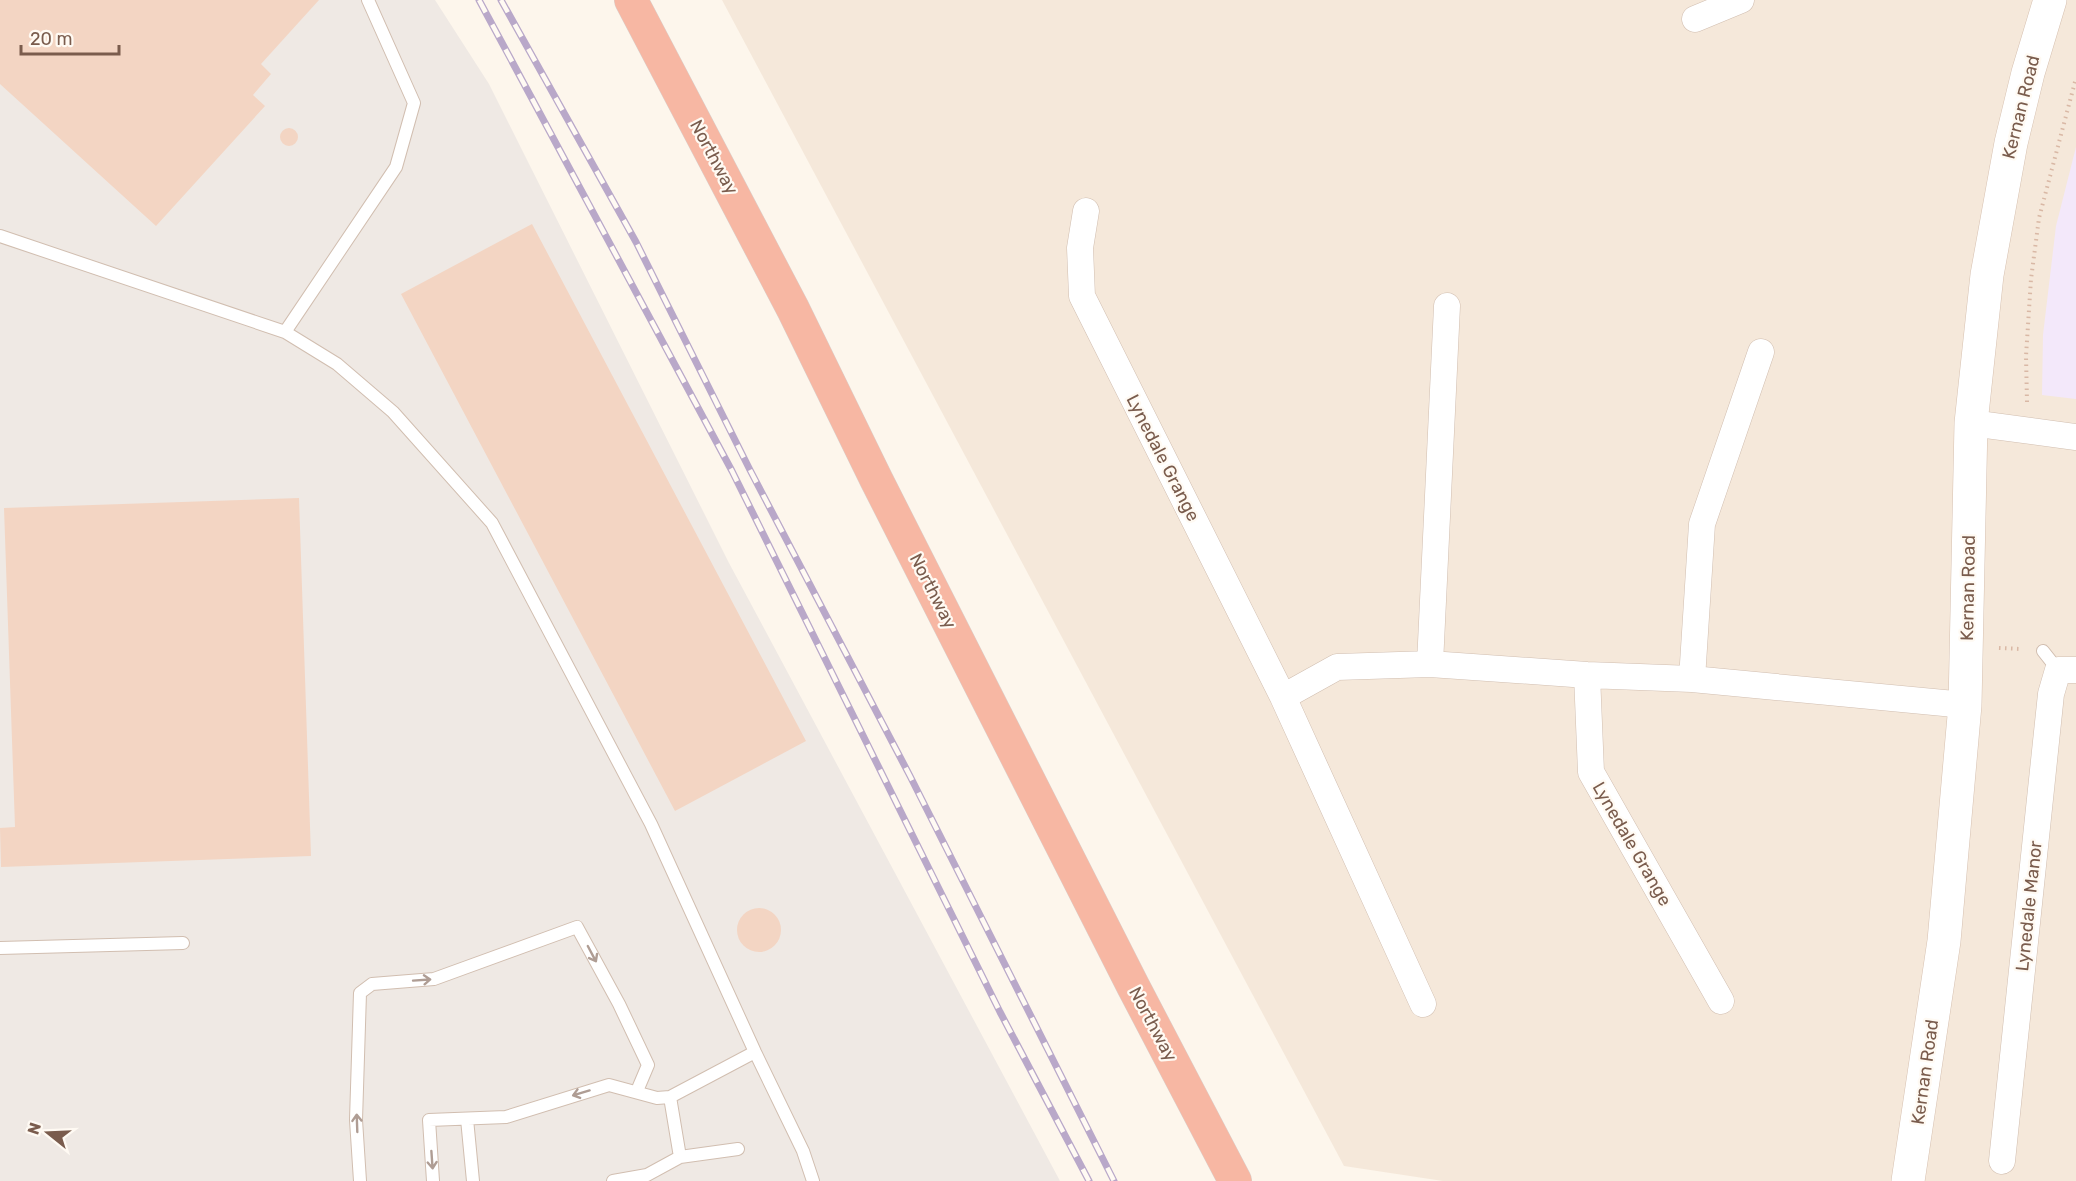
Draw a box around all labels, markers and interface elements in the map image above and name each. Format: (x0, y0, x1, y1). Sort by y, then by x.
scale bar (21, 18, 118, 56)
text: 20 m (30, 28, 72, 50)
street label: Kernan Road (1998, 53, 2044, 161)
street label: Northway (685, 116, 743, 198)
street label: Lynedale Grange (1122, 391, 1204, 525)
street label: Kernan Road (1956, 535, 1980, 641)
street label: Northway (905, 550, 961, 632)
street label: Lynedale Grange (1588, 778, 1676, 910)
street label: Lynedale Manor (2011, 839, 2047, 972)
one-way arrow (587, 944, 598, 962)
one-way arrow (412, 974, 432, 985)
street label: Northway (1124, 983, 1182, 1065)
street label: Kernan Road (1907, 1018, 1943, 1126)
one-way arrow (572, 1088, 591, 1099)
north arrow (18, 1103, 78, 1163)
one-way arrow (351, 1113, 363, 1133)
text: N (23, 1120, 45, 1137)
one-way arrow (427, 1150, 438, 1170)

